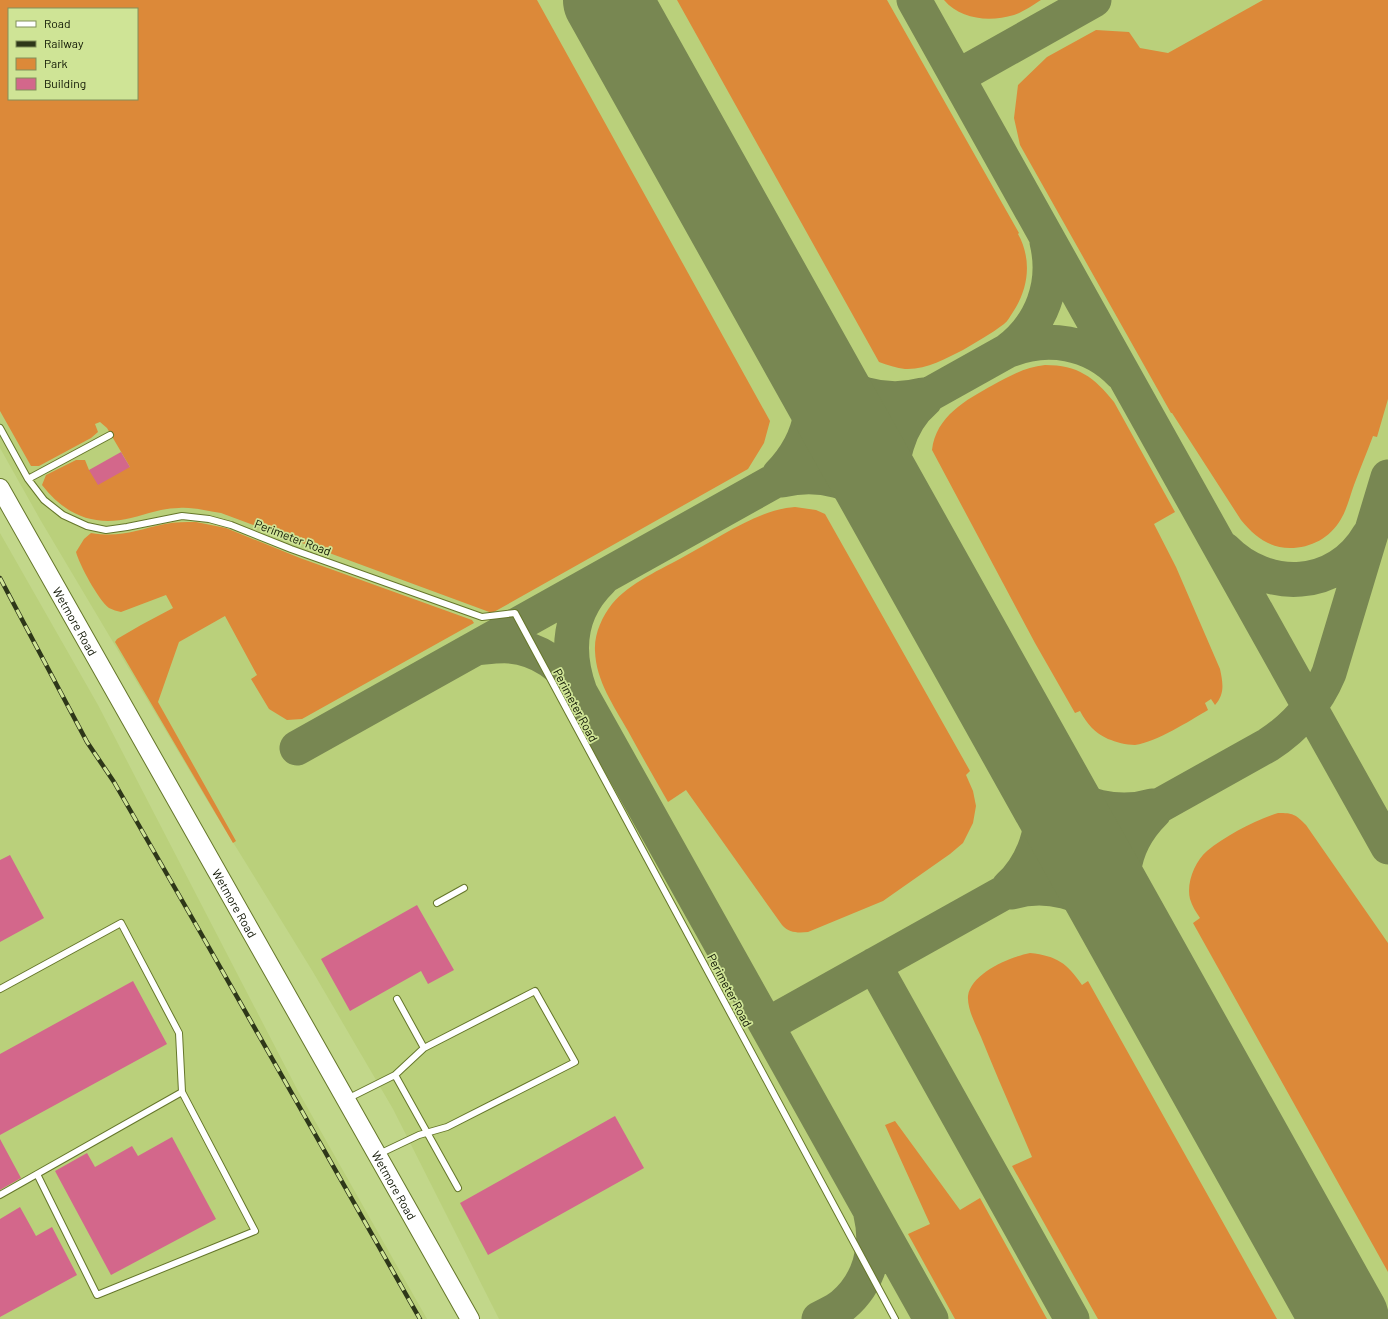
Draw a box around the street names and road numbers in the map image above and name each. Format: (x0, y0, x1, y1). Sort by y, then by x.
street label: Perimeter Road (253, 516, 333, 558)
street label: Wetmore Road (50, 584, 100, 658)
street label: Perimeter Road (551, 666, 601, 744)
street label: Wetmore Road (210, 866, 260, 940)
street label: Perimeter Road (705, 951, 755, 1029)
street label: Wetmore Road (369, 1148, 419, 1222)

